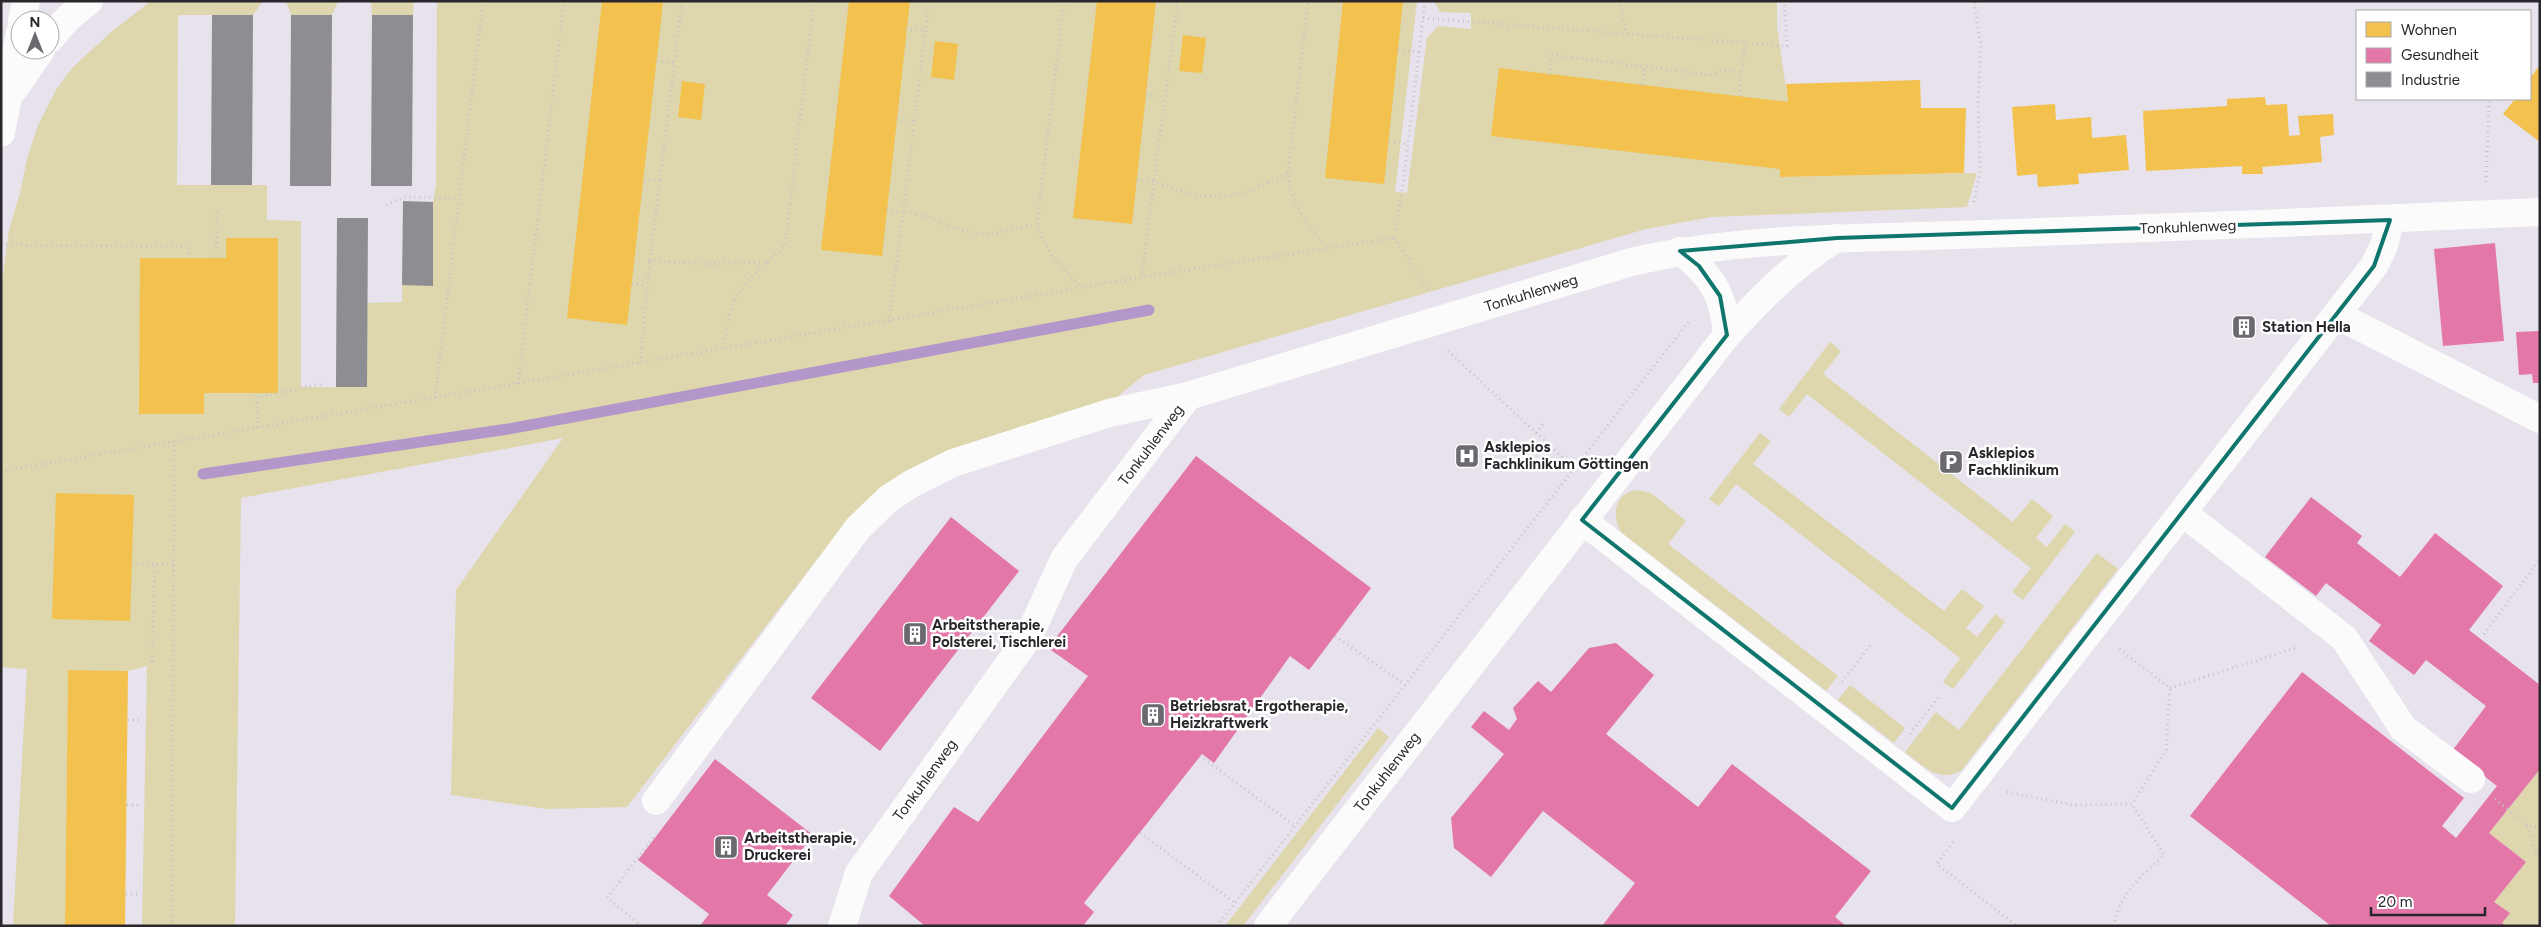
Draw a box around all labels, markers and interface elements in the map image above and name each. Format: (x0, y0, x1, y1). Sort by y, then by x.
north arrow (10, 10, 60, 60)
legend (2356, 10, 2531, 100)
text: N (30, 14, 40, 31)
text: Wohnen (2401, 21, 2457, 39)
text: Gesundheit (2401, 46, 2479, 64)
text: Industrie (2401, 71, 2460, 89)
street label: Tonkuhlenweg (2139, 216, 2237, 238)
street label: Tonkuhlenweg (1482, 270, 1580, 316)
building icon: Station Hella (2231, 314, 2257, 340)
place label: Station Hella (2262, 318, 2351, 336)
street label: Tonkuhlenweg (1115, 401, 1187, 489)
place label: Asklepios Fachklinikum Göttingen (1484, 438, 1649, 473)
hospital icon: Asklepios Fachklinikum Göttingen (1454, 443, 1480, 469)
place label: Asklepios Fachklinikum (1968, 444, 2059, 479)
parking icon: Asklepios Fachklinikum (1938, 449, 1964, 475)
place label: Arbeitstherapie, Polsterei, Tischlerei (932, 616, 1066, 651)
building icon: Arbeitstherapie, Polsterei, Tischlerei (902, 621, 928, 647)
place label: Betriebsrat, Ergotherapie, Heizkraftwerk (1170, 697, 1349, 732)
building icon: Betriebsrat, Ergotherapie, Heizkraftwerk (1140, 702, 1166, 728)
street label: Tonkuhlenweg (1350, 728, 1424, 816)
street label: Tonkuhlenweg (889, 736, 961, 824)
place label: Arbeitstherapie, Druckerei (744, 829, 856, 864)
building icon: Arbeitstherapie, Druckerei (713, 834, 739, 860)
scale bar (2371, 884, 2485, 916)
text: 20 m (2378, 893, 2412, 911)

